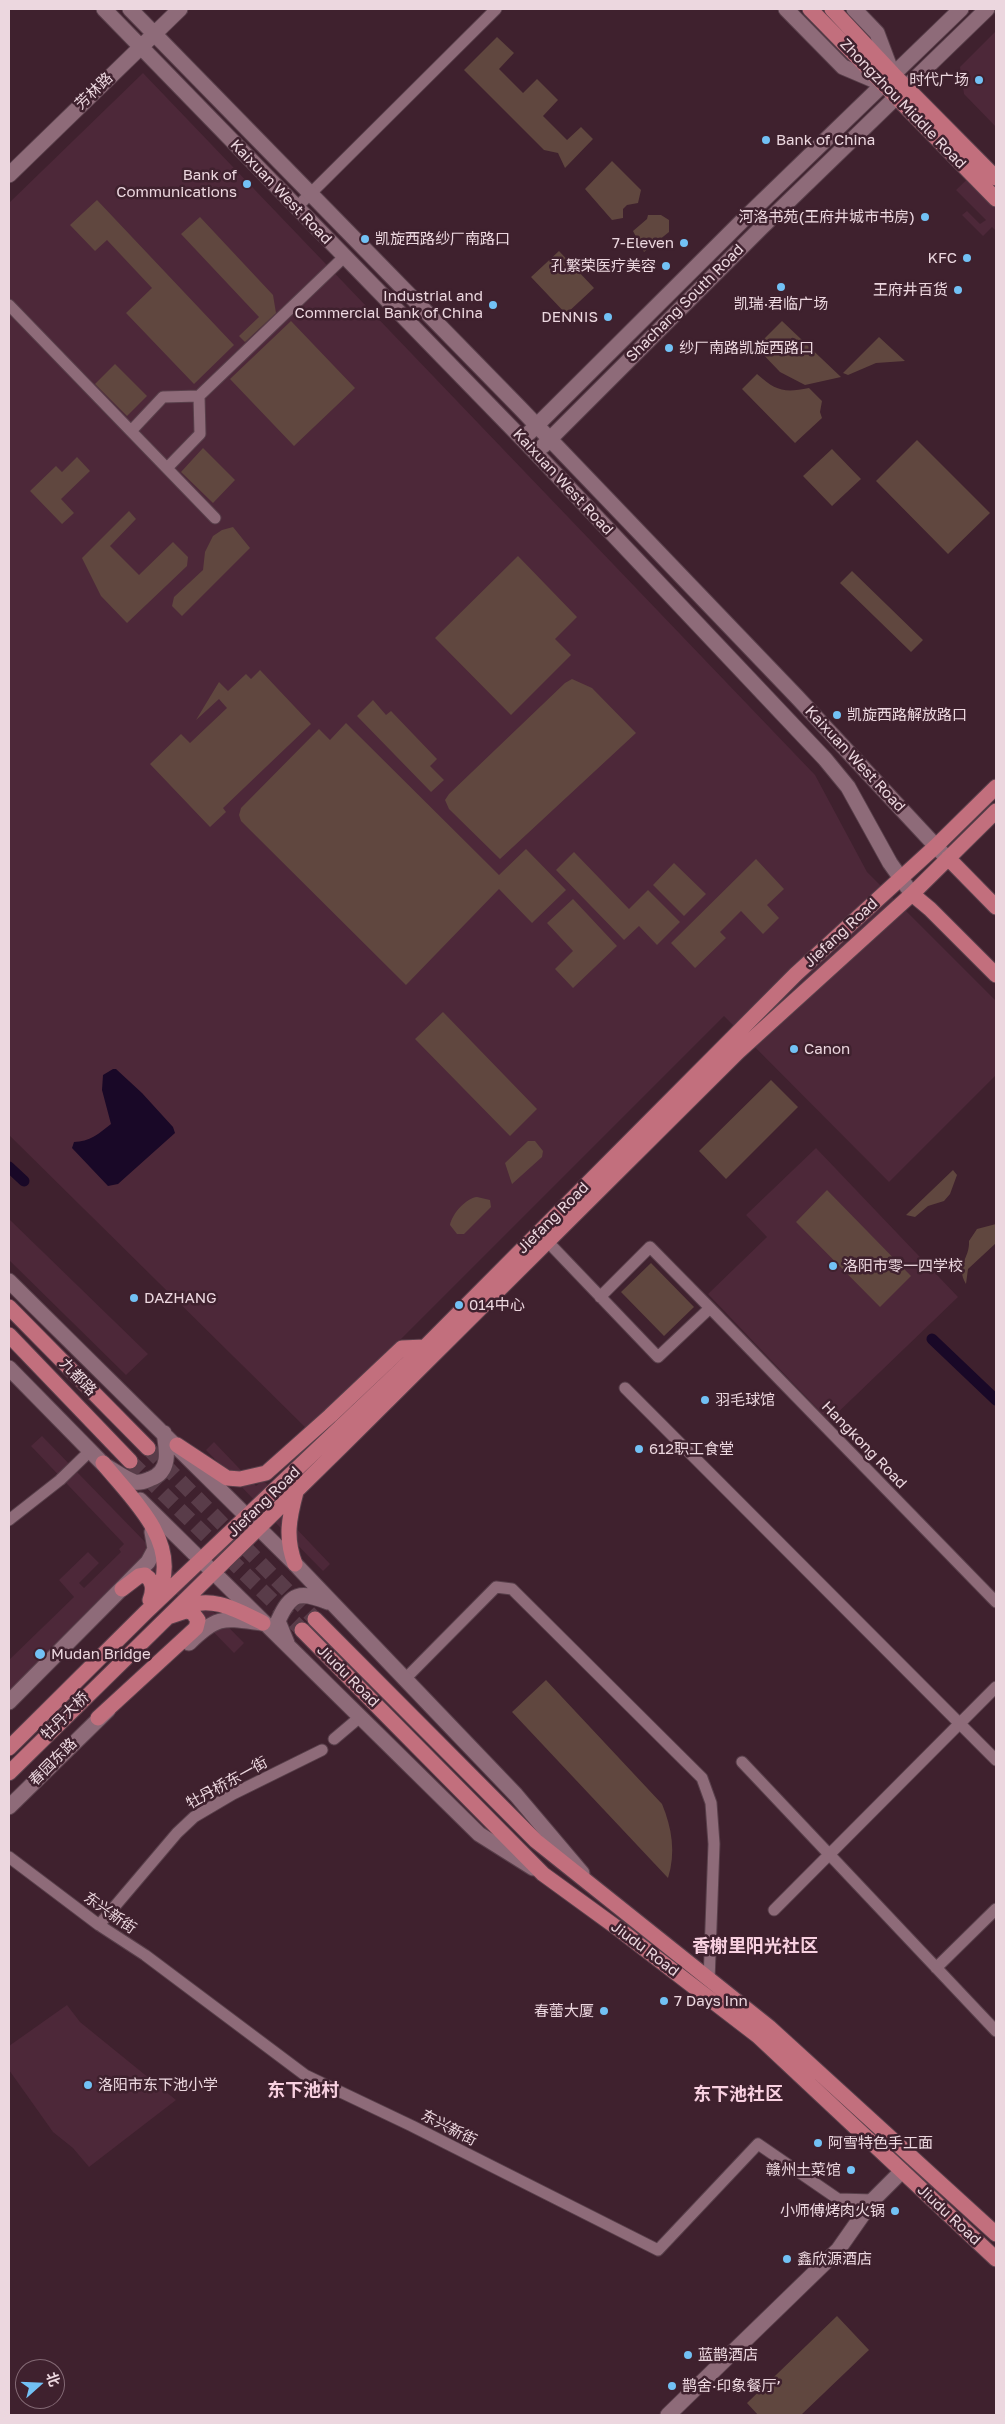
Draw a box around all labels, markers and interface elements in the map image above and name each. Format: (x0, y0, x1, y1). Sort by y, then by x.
street label: Zhongzhou Middle Road (836, 35, 970, 173)
street label: 芳林路 (72, 69, 116, 113)
place label: 时代广场 (909, 71, 969, 89)
marker: 时代广场 (973, 74, 985, 86)
place label: Bank of China (776, 131, 875, 149)
marker: Bank of China (760, 134, 772, 146)
street label: Kaixuan West Road (226, 136, 336, 248)
place label: Bank of Communications (116, 166, 237, 201)
marker: Bank of Communications (241, 178, 253, 190)
place label: 河洛书苑(王府井城市书房) (739, 208, 915, 226)
marker: 河洛书苑(王府井城市书房) (919, 211, 931, 223)
place label: 凯旋西路纱厂南路口 (375, 230, 510, 248)
marker: 凯旋西路纱厂南路口 (359, 233, 371, 245)
place label: 7-Eleven (612, 234, 674, 252)
marker: 7-Eleven (678, 237, 690, 249)
street label: Shachang South Road (623, 241, 747, 365)
place label: KFC (928, 249, 957, 267)
marker: KFC (961, 252, 973, 264)
place label: 孔繁荣医疗美容 (551, 257, 656, 275)
marker: 孔繁荣医疗美容 (660, 260, 672, 272)
marker: 凯瑞·君临广场 (775, 281, 787, 293)
place label: 王府井百货 (873, 281, 948, 299)
marker: 王府井百货 (952, 284, 964, 296)
place label: Industrial and Commercial Bank of China (294, 287, 483, 322)
place label: 凯瑞·君临广场 (734, 295, 828, 313)
marker: Industrial and Commercial Bank of China (487, 299, 499, 311)
place label: DENNIS (541, 308, 598, 326)
marker: DENNIS (602, 311, 614, 323)
place label: 纱厂南路凯旋西路口 (679, 339, 814, 357)
marker: 纱厂南路凯旋西路口 (663, 342, 675, 354)
street label: Kaixuan West Road (509, 425, 617, 539)
street label: Kaixuan West Road (801, 702, 909, 816)
place label: 凯旋西路解放路口 (847, 706, 967, 724)
marker: 凯旋西路解放路口 (831, 709, 843, 721)
street label: Jiefang Road (801, 895, 881, 971)
place label: Canon (804, 1040, 850, 1058)
marker: Canon (788, 1043, 800, 1055)
street label: Jiefang Road (514, 1179, 592, 1257)
place label: 洛阳市零一四学校 (843, 1257, 963, 1275)
marker: 洛阳市零一四学校 (827, 1260, 839, 1272)
place label: DAZHANG (144, 1289, 217, 1307)
marker: DAZHANG (128, 1292, 140, 1304)
place label: 014中心 (469, 1296, 525, 1314)
marker: 014中心 (453, 1299, 465, 1311)
street label: 九都路 (56, 1355, 100, 1399)
place label: 羽毛球馆 (715, 1391, 775, 1409)
marker: 羽毛球馆 (699, 1394, 711, 1406)
street label: Hangkong Road (818, 1398, 910, 1492)
place label: 612职工食堂 (649, 1440, 734, 1458)
marker: 612职工食堂 (633, 1443, 645, 1455)
street label: Jiefang Road (224, 1463, 304, 1541)
street label: Jiudu Road (313, 1641, 383, 1711)
place label: Mudan Bridge (51, 1645, 151, 1663)
marker: Mudan Bridge (33, 1647, 47, 1661)
street label: 牡丹大桥 (37, 1688, 93, 1744)
street label: 春园东路 (25, 1734, 81, 1790)
street label: 牡丹桥东一街 (183, 1753, 271, 1813)
street label: 东兴新街 (80, 1888, 140, 1938)
street label: Jiudu Road (608, 1918, 682, 1980)
district label: 香榭里阳光社区 (692, 1935, 818, 1957)
place label: 7 Days Inn (674, 1992, 748, 2010)
marker: 7 Days Inn (658, 1995, 670, 2007)
place label: 春蕾大厦 (534, 2002, 594, 2020)
marker: 春蕾大厦 (598, 2005, 610, 2017)
place label: 洛阳市东下池小学 (98, 2076, 218, 2094)
marker: 洛阳市东下池小学 (82, 2079, 94, 2091)
district label: 东下池村 (267, 2079, 339, 2101)
district label: 东下池社区 (693, 2083, 783, 2105)
street label: 东兴新街 (418, 2106, 480, 2150)
place label: 阿雪特色手工面 (828, 2134, 933, 2152)
marker: 阿雪特色手工面 (812, 2137, 824, 2149)
place label: 赣州土菜馆 (766, 2161, 841, 2179)
marker: 赣州土菜馆 (845, 2164, 857, 2176)
street label: Jiudu Road (914, 2181, 984, 2249)
place label: 小师傅烤肉火锅 (780, 2202, 885, 2220)
marker: 小师傅烤肉火锅 (889, 2205, 901, 2217)
place label: 鑫欣源酒店 (797, 2250, 872, 2268)
marker: 鑫欣源酒店 (781, 2253, 793, 2265)
place label: 蓝鹊酒店 (698, 2346, 758, 2364)
marker: 蓝鹊酒店 (682, 2349, 694, 2361)
north arrow (15, 2359, 65, 2409)
text: 北 (43, 2370, 64, 2389)
place label: 鹊舍·印象餐厅’ (682, 2377, 781, 2395)
marker: 鹊舍·印象餐厅’ (666, 2380, 678, 2392)

